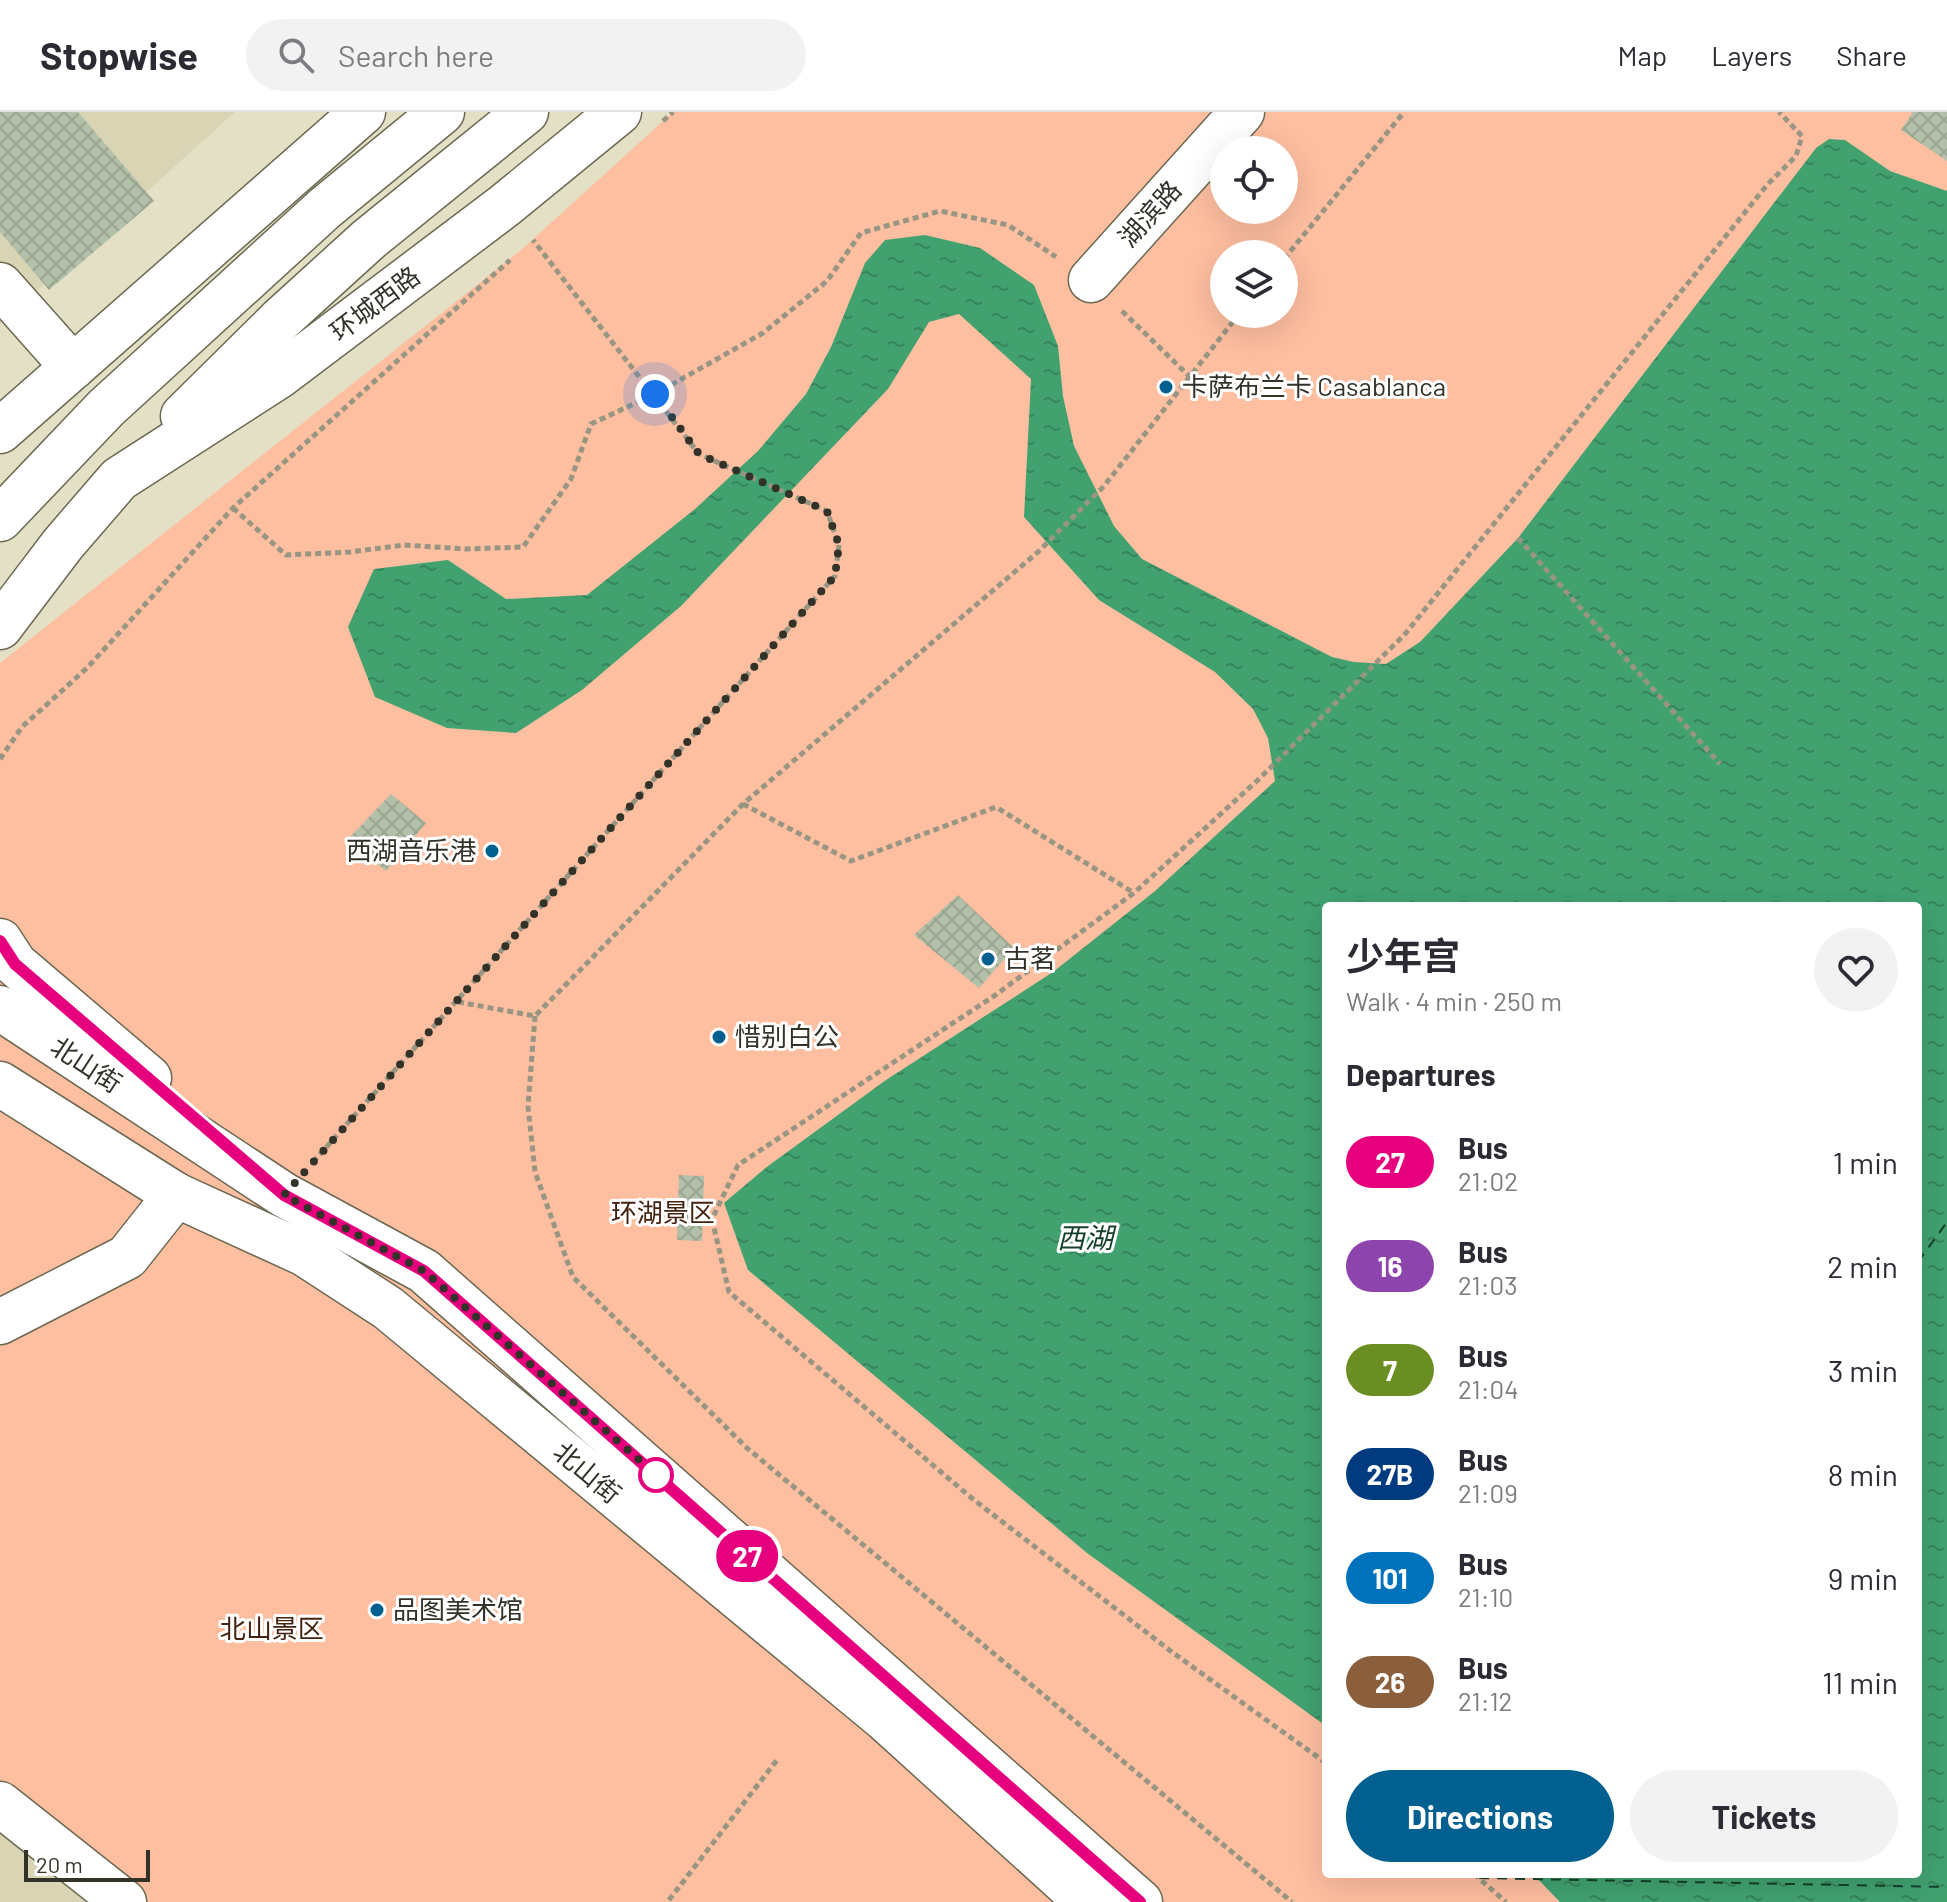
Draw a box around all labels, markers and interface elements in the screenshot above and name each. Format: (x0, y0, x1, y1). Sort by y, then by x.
search box (246, 19, 806, 91)
text: Stopwise (40, 32, 198, 78)
icon: search (274, 33, 318, 77)
text: Search here (338, 37, 494, 73)
text: Map (1617, 38, 1667, 72)
text: Layers (1711, 38, 1792, 72)
text: Share (1836, 38, 1907, 72)
map controls (1210, 136, 1298, 328)
button: locate (1210, 136, 1298, 224)
street label: 湖滨路 (1111, 174, 1187, 252)
button: layers (1210, 240, 1298, 328)
street label: 环城西路 (323, 259, 425, 346)
place label: 卡萨布兰卡 Casablanca (1182, 370, 1446, 401)
your location (635, 374, 675, 414)
marker: 卡萨布兰卡 Casablanca (1157, 378, 1175, 396)
place label: 西湖音乐港 (346, 834, 476, 865)
marker: 西湖音乐港 (483, 842, 501, 860)
button: heart (1814, 928, 1898, 1012)
text: 少年宫 (1346, 932, 1460, 978)
place label: 古茗 (1004, 942, 1056, 973)
marker: 古茗 (979, 950, 997, 968)
text: Walk · 4 min · 250 m (1346, 985, 1562, 1016)
place label: 惜别白公 (735, 1020, 839, 1051)
marker: 惜别白公 (710, 1028, 728, 1046)
street label: 北山街 (46, 1029, 128, 1098)
text: Departures (1346, 1056, 1496, 1092)
text: Bus (1458, 1129, 1508, 1165)
text: 1 min (1833, 1144, 1898, 1180)
text: 27 (1375, 1145, 1405, 1179)
text: 21:02 (1458, 1165, 1518, 1196)
park label: 环湖景区 (611, 1196, 715, 1227)
water label: 西湖 (1057, 1220, 1117, 1254)
text: Bus (1458, 1233, 1508, 1269)
text: 2 min (1827, 1248, 1898, 1284)
text: 16 (1378, 1249, 1402, 1283)
text: 21:03 (1458, 1269, 1518, 1300)
text: Bus (1458, 1337, 1508, 1373)
text: 3 min (1828, 1352, 1898, 1388)
text: 7 (1383, 1353, 1397, 1387)
text: 21:04 (1458, 1373, 1519, 1404)
street label: 北山街 (548, 1435, 628, 1509)
text: Bus (1458, 1441, 1508, 1477)
text: 8 min (1828, 1456, 1898, 1492)
text: 27B (1367, 1457, 1413, 1491)
unlabelled marker (639, 1458, 673, 1492)
text: 21:09 (1458, 1477, 1518, 1508)
line badge: 27 (711, 1530, 783, 1582)
text: 27 (732, 1539, 762, 1573)
text: Bus (1458, 1545, 1508, 1581)
text: 9 min (1828, 1560, 1898, 1596)
text: 101 (1372, 1561, 1408, 1595)
text: 21:10 (1458, 1581, 1513, 1612)
place label: 品图美术馆 (393, 1593, 523, 1624)
marker: 品图美术馆 (368, 1601, 386, 1619)
park label: 北山景区 (220, 1612, 324, 1643)
text: Bus (1458, 1649, 1508, 1685)
text: 11 min (1822, 1664, 1898, 1700)
text: 26 (1375, 1665, 1405, 1699)
text: 21:12 (1458, 1685, 1513, 1716)
button: Directions (1346, 1770, 1614, 1862)
button: Tickets (1630, 1770, 1898, 1862)
scale bar (24, 1846, 150, 1882)
text: 20 m (36, 1851, 83, 1877)

